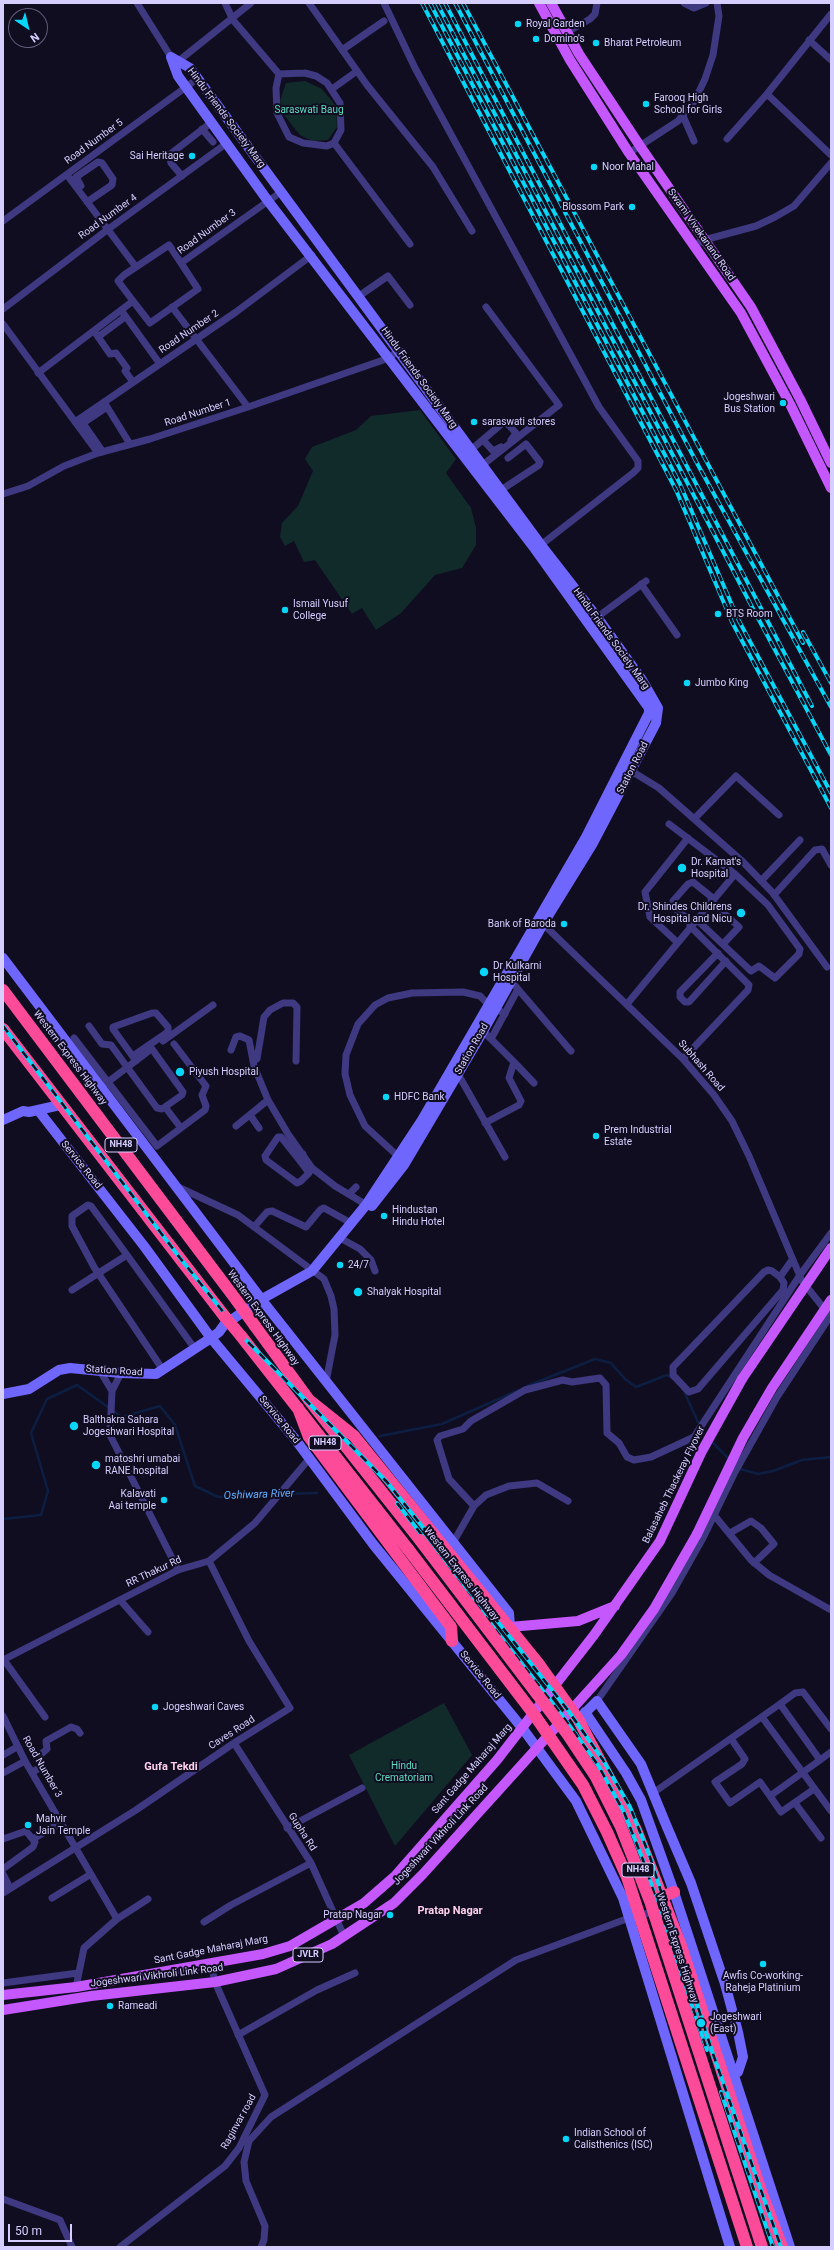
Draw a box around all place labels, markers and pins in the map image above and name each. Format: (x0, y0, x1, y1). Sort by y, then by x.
place label: Royal Garden (526, 18, 585, 30)
marker: Royal Garden (513, 19, 523, 29)
place label: Domino's (544, 33, 585, 45)
marker: Domino's (531, 34, 541, 44)
place label: Bharat Petroleum (604, 37, 681, 49)
marker: Bharat Petroleum (591, 38, 601, 48)
place label: Farooq High School for Girls (654, 92, 722, 116)
marker: Farooq High School for Girls (641, 99, 651, 109)
place label: Sai Heritage (130, 150, 184, 162)
marker: Sai Heritage (187, 151, 197, 161)
place label: Noor Mahal (602, 161, 654, 173)
marker: Noor Mahal (589, 162, 599, 172)
place label: Blossom Park (562, 201, 624, 213)
marker: Blossom Park (627, 202, 637, 212)
place label: Jogeshwari Bus Station (723, 391, 775, 414)
marker: Jogeshwari Bus Station (778, 398, 788, 408)
place label: saraswati stores (482, 416, 555, 428)
marker: saraswati stores (469, 417, 479, 427)
place label: Ismail Yusuf College (293, 598, 348, 622)
marker: Ismail Yusuf College (280, 605, 290, 615)
place label: BTS Room (726, 608, 773, 620)
marker: BTS Room (713, 609, 723, 619)
place label: Jumbo King (695, 677, 748, 689)
marker: Jumbo King (682, 678, 692, 688)
place label: Dr. Kamat's Hospital (691, 856, 741, 880)
marker: Dr. Kamat's Hospital (676, 862, 688, 874)
place label: Dr. Shindes Childrens Hospital and Nicu (638, 901, 732, 924)
marker: Dr. Shindes Childrens Hospital and Nicu (735, 907, 747, 919)
place label: Bank of Baroda (488, 918, 556, 930)
marker: Bank of Baroda (559, 919, 569, 929)
place label: Dr Kulkarni Hospital (493, 960, 541, 984)
marker: Dr Kulkarni Hospital (478, 966, 490, 978)
marker: Piyush Hospital (174, 1066, 186, 1078)
place label: Piyush Hospital (189, 1066, 258, 1078)
place label: HDFC Bank (394, 1091, 444, 1103)
marker: HDFC Bank (381, 1092, 391, 1102)
place label: Prem Industrial Estate (604, 1124, 672, 1148)
marker: Prem Industrial Estate (591, 1131, 601, 1141)
place label: Hindustan Hindu Hotel (392, 1204, 445, 1228)
marker: Hindustan Hindu Hotel (379, 1211, 389, 1221)
place label: 24/7 (348, 1259, 369, 1271)
marker: 24/7 (335, 1260, 345, 1270)
marker: Shalyak Hospital (352, 1286, 364, 1298)
place label: Shalyak Hospital (367, 1286, 441, 1298)
place label: Balthakra Sahara Jogeshwari Hospital (83, 1414, 174, 1438)
marker: Balthakra Sahara Jogeshwari Hospital (68, 1420, 80, 1432)
place label: matoshri umabai RANE hospital (105, 1453, 180, 1476)
marker: matoshri umabai RANE hospital (90, 1459, 102, 1471)
place label: Kalavati Aai temple (108, 1488, 156, 1512)
marker: Kalavati Aai temple (159, 1495, 169, 1505)
place label: Jogeshwari Caves (163, 1701, 244, 1713)
marker: Jogeshwari Caves (150, 1702, 160, 1712)
place label: Mahvir Jain Temple (36, 1813, 90, 1836)
marker: Mahvir Jain Temple (23, 1820, 33, 1830)
place label: Pratap Nagar (323, 1909, 382, 1921)
marker: Pratap Nagar (385, 1910, 395, 1920)
marker: Awfis Co-working- Raheja Platinium (758, 1959, 768, 1969)
place label: Awfis Co-working- Raheja Platinium (723, 1970, 803, 1994)
place label: Rameadi (118, 2000, 157, 2012)
marker: Rameadi (105, 2001, 115, 2011)
place label: Jogeshwari (East) (710, 2011, 762, 2034)
marker: Jogeshwari (East) (695, 2017, 707, 2029)
place label: Indian School of Calisthenics (ISC) (574, 2127, 653, 2150)
marker: Indian School of Calisthenics (ISC) (561, 2134, 571, 2144)

